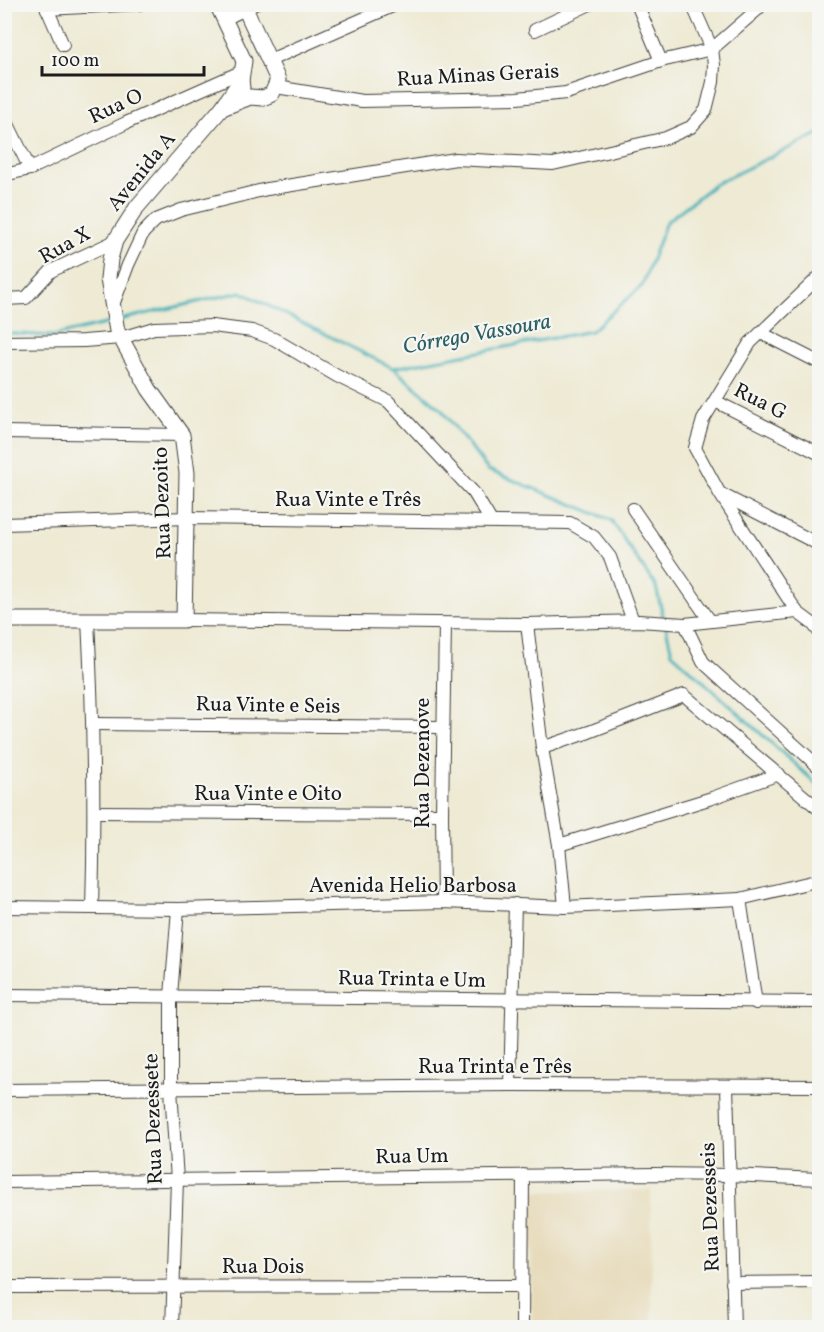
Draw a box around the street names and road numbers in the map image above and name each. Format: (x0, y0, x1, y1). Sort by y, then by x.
street label: Rua Minas Gerais (396, 57, 560, 95)
street label: Rua O (84, 82, 148, 132)
street label: Avenida A (101, 126, 183, 218)
street label: Rua X (34, 220, 96, 272)
street label: Rua G (728, 376, 792, 428)
street label: Rua Dezoito (147, 446, 179, 560)
street label: Rua Vinte e Três (275, 486, 421, 515)
street label: Rua Vinte e Seis (195, 690, 341, 722)
street label: Rua Dezenove (409, 697, 438, 828)
street label: Rua Vinte e Oito (194, 780, 342, 809)
street label: Avenida Helio Barbosa (309, 872, 517, 901)
street label: Rua Trinta e Um (338, 964, 486, 996)
street label: Rua Dezessete (137, 1053, 171, 1185)
street label: Rua Trinta e Três (418, 1053, 572, 1082)
street label: Rua Um (375, 1142, 449, 1172)
street label: Rua Dezesseis (694, 1142, 728, 1272)
street label: Rua Dois (222, 1253, 304, 1282)

